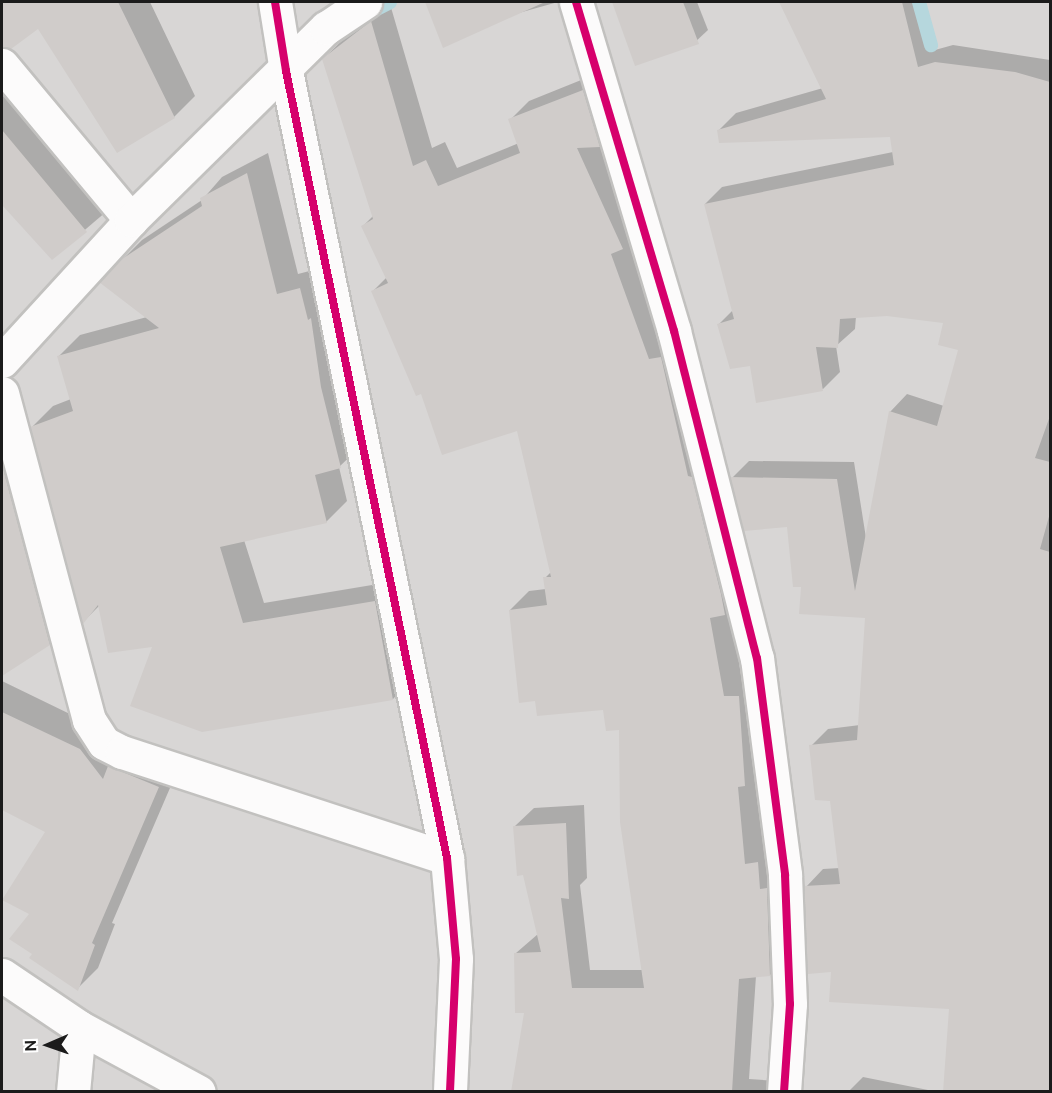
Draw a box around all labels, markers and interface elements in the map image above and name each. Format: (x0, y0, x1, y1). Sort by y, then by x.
north arrow (18, 1015, 78, 1075)
text: N (21, 1039, 39, 1052)

